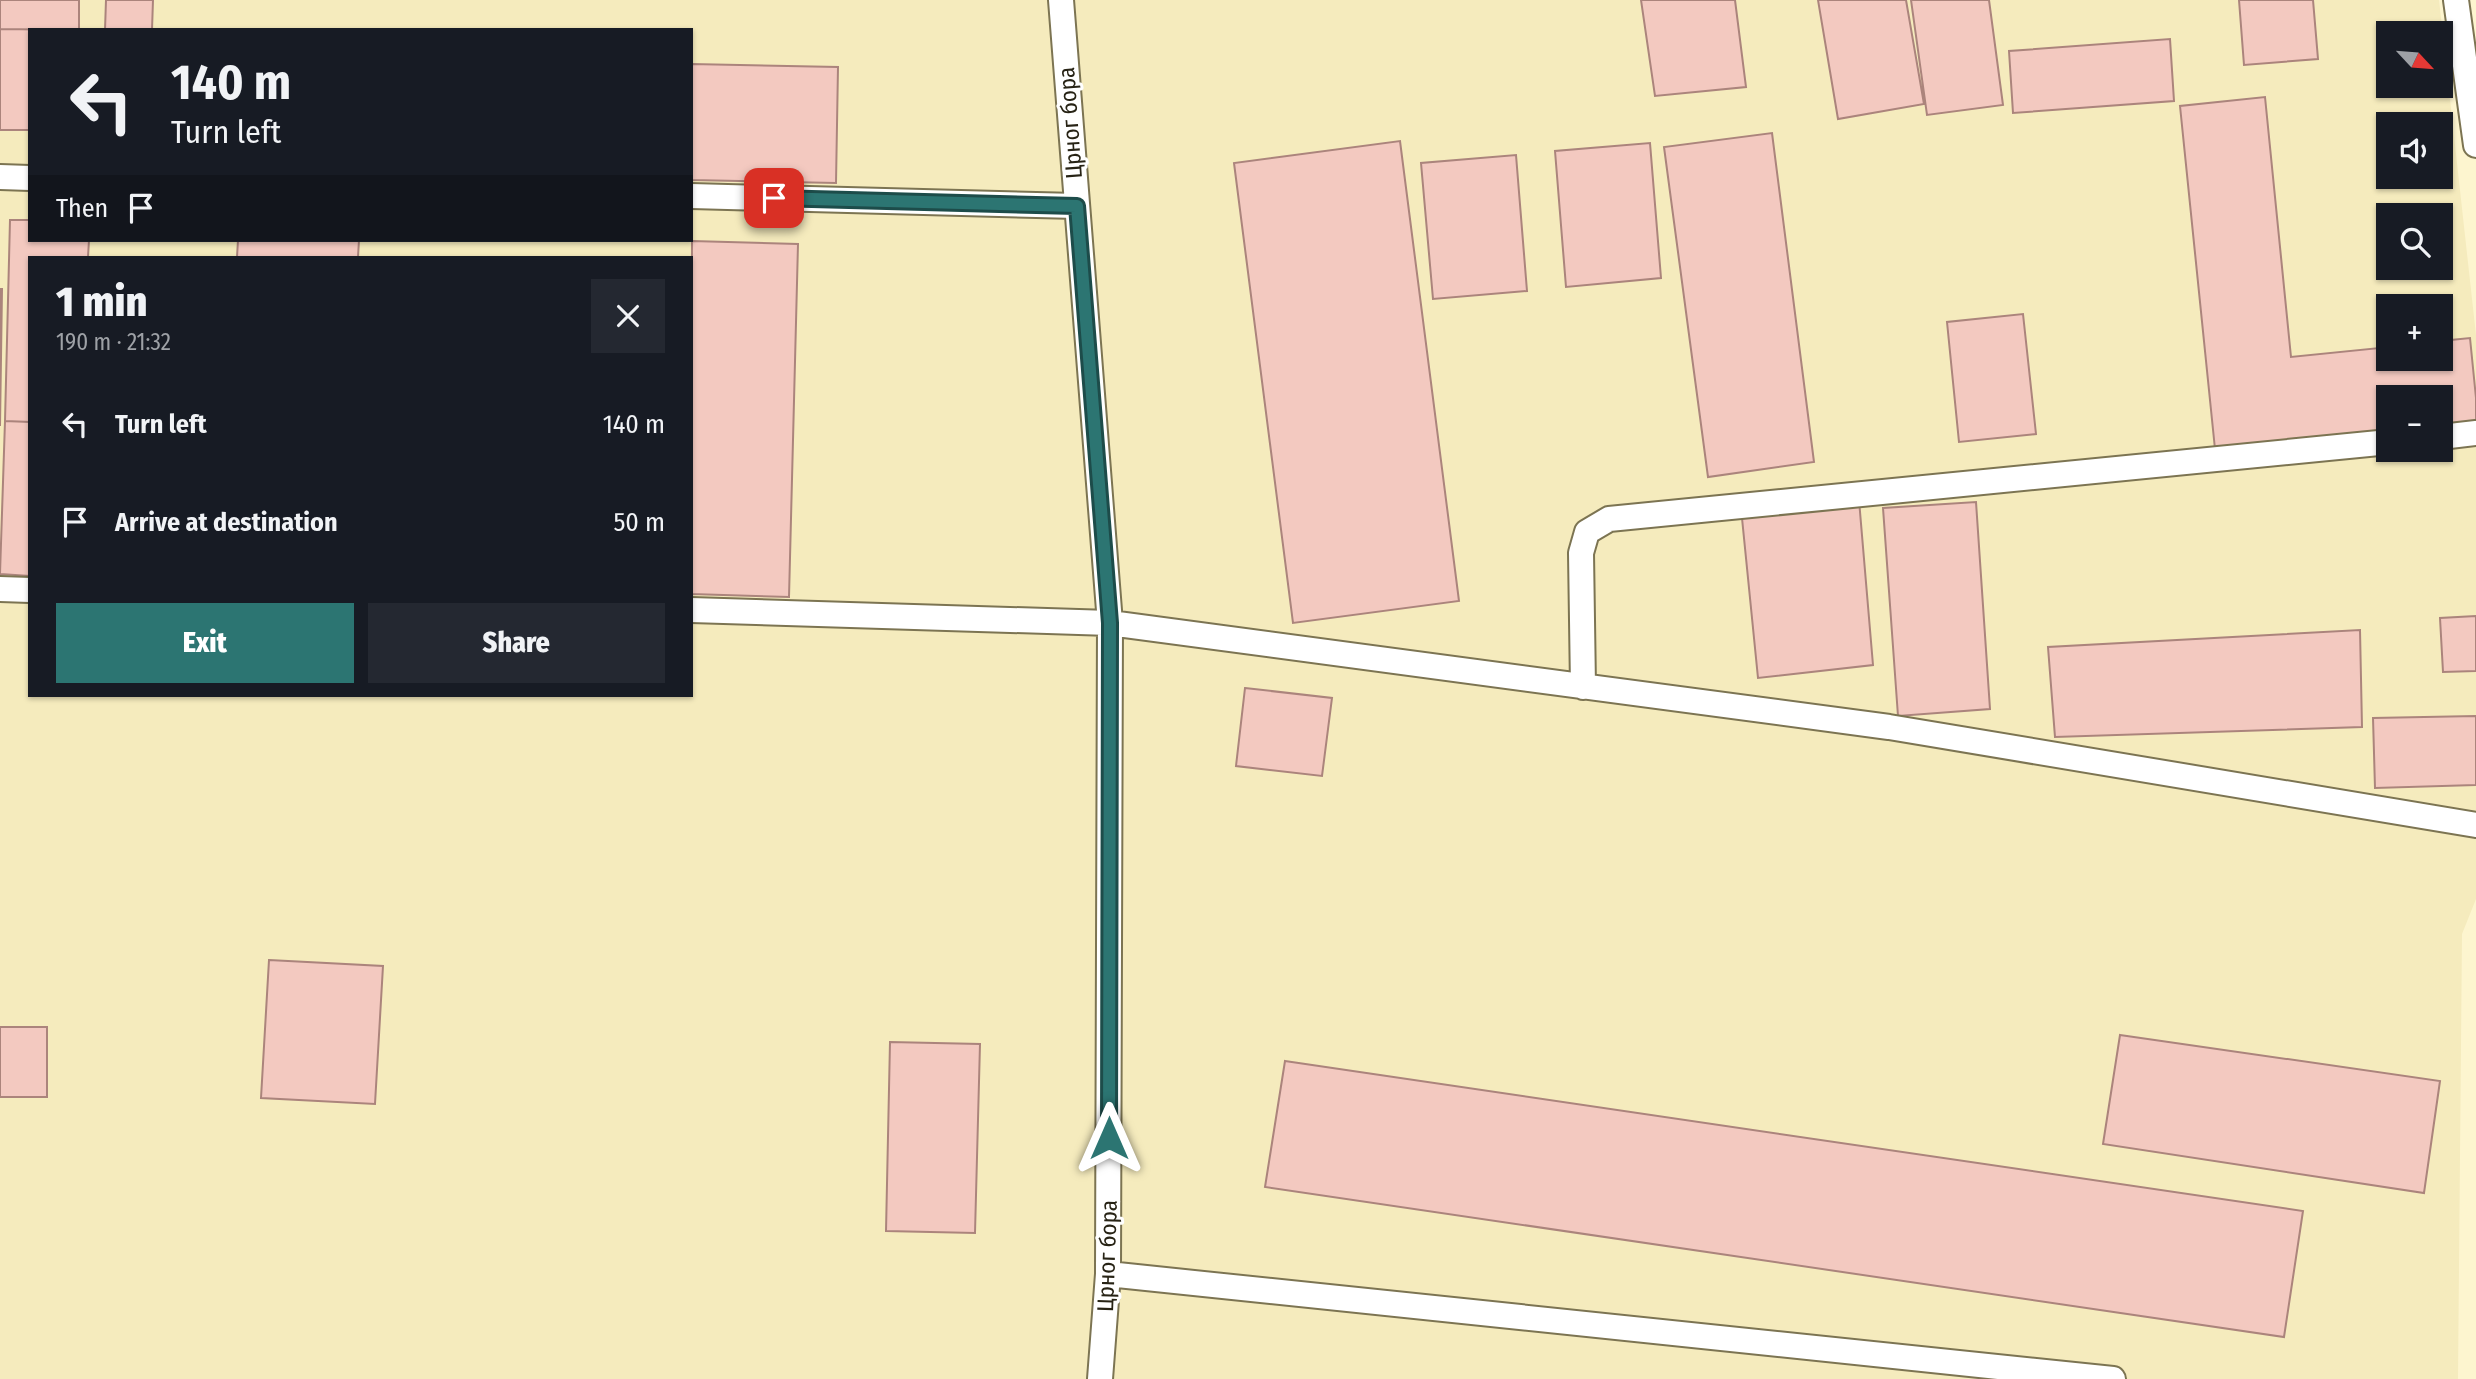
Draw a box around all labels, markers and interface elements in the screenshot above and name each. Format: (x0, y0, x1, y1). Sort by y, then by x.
north arrow (2376, 21, 2454, 98)
map controls (2376, 21, 2453, 462)
text: 140 m (171, 53, 291, 112)
icon: left (56, 56, 147, 147)
street label: Црног бора (1052, 66, 1088, 180)
button: sound (2376, 112, 2453, 189)
text: Turn left (171, 113, 281, 151)
pin (744, 168, 804, 228)
icon: arrive (755, 179, 793, 217)
icon: arrive (122, 189, 160, 227)
text: Then (56, 193, 108, 224)
button: search (2376, 203, 2453, 280)
text: 1 min (56, 277, 147, 327)
button: close (591, 279, 665, 353)
button: + (2376, 294, 2453, 371)
text: 190 m · 21:32 (56, 328, 171, 356)
button: − (2376, 385, 2453, 462)
icon: left (56, 405, 94, 443)
text: Turn left (115, 409, 207, 440)
text: 140 m (603, 409, 665, 440)
icon: arrive (56, 503, 94, 541)
text: Arrive at destination (115, 507, 338, 538)
text: 50 m (613, 507, 665, 538)
button: Exit (56, 603, 354, 683)
button: Share (368, 603, 665, 683)
position arrow (1072, 1101, 1146, 1175)
street label: Црног бора (1091, 1199, 1123, 1313)

